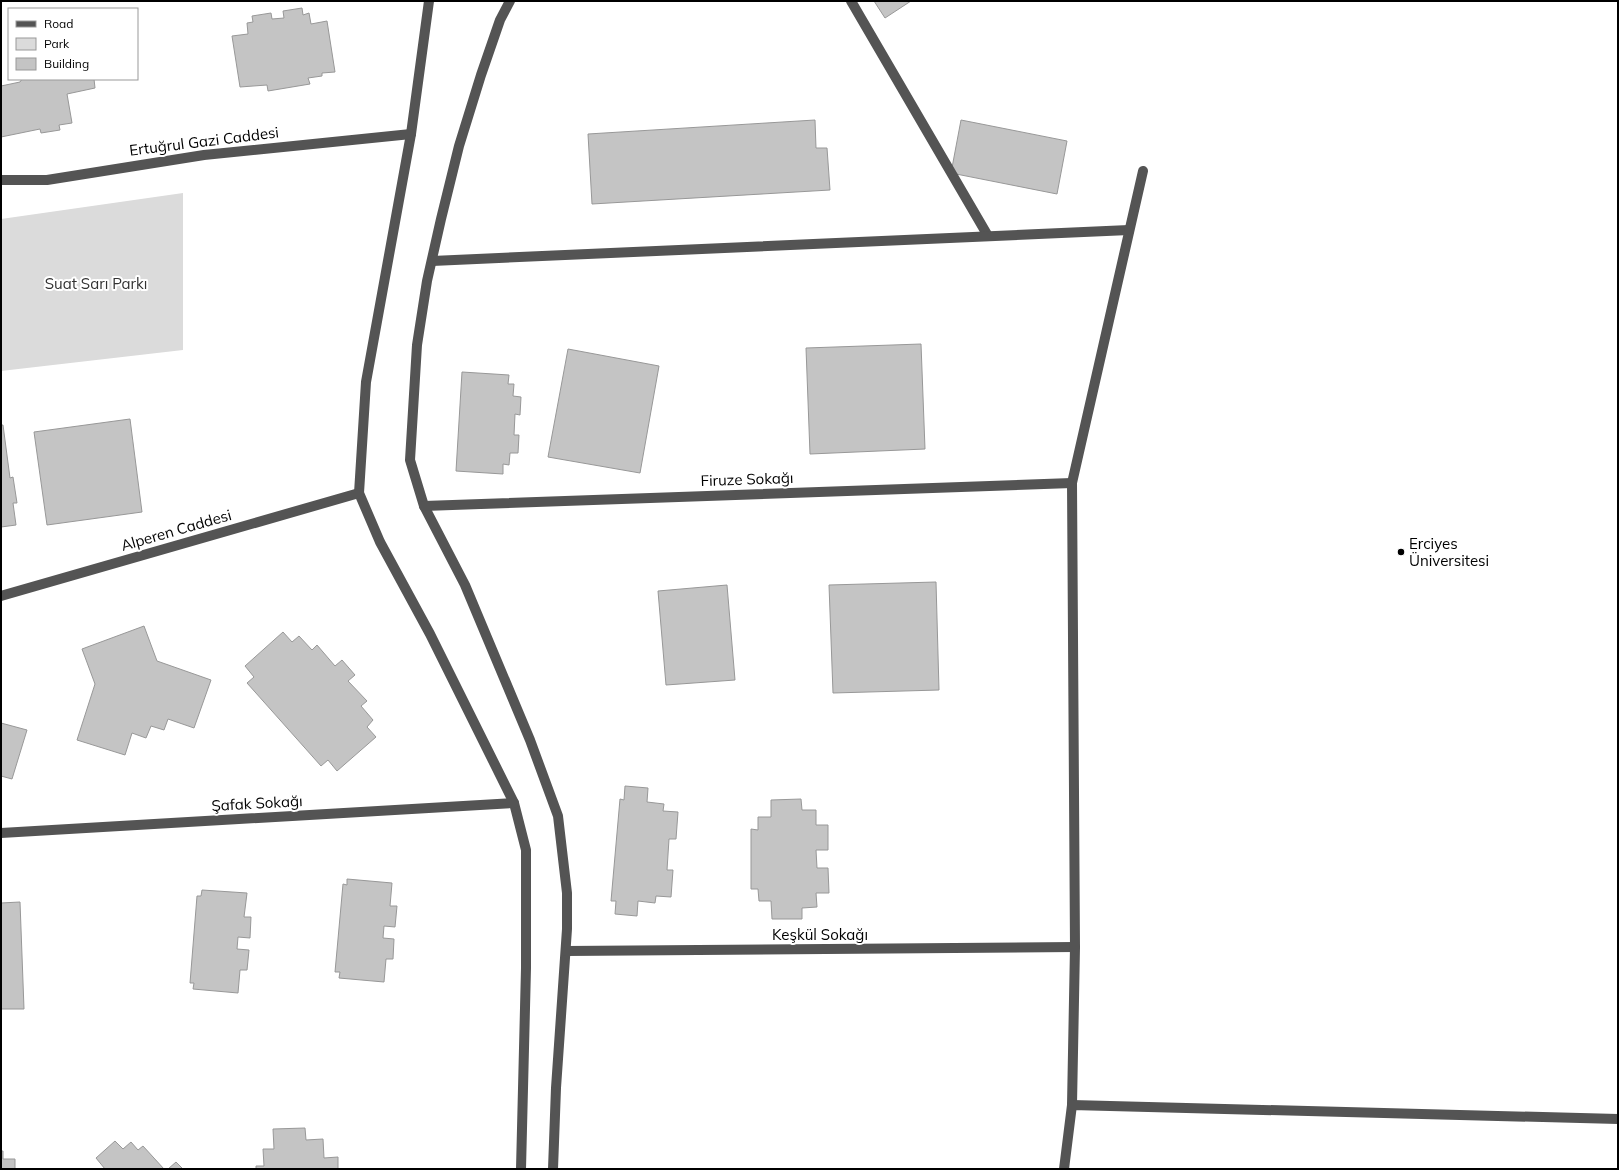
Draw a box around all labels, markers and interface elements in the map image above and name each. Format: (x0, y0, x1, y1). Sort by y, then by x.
legend (8, 8, 138, 80)
text: Road (44, 16, 73, 31)
text: Park (44, 36, 70, 51)
text: Building (44, 56, 89, 71)
street label: Ertuğrul Gazi Caddesi (128, 122, 280, 160)
park label: Suat Sarı Parkı (45, 274, 147, 293)
street label: Firuze Sokağı (700, 468, 794, 490)
street label: Alperen Caddesi (119, 505, 233, 555)
place label: Erciyes Üniversitesi (1409, 534, 1489, 570)
marker: Erciyes Üniversitesi (1396, 547, 1406, 557)
street label: Şafak Sokağı (211, 791, 303, 815)
street label: Keşkül Sokağı (772, 925, 868, 944)

